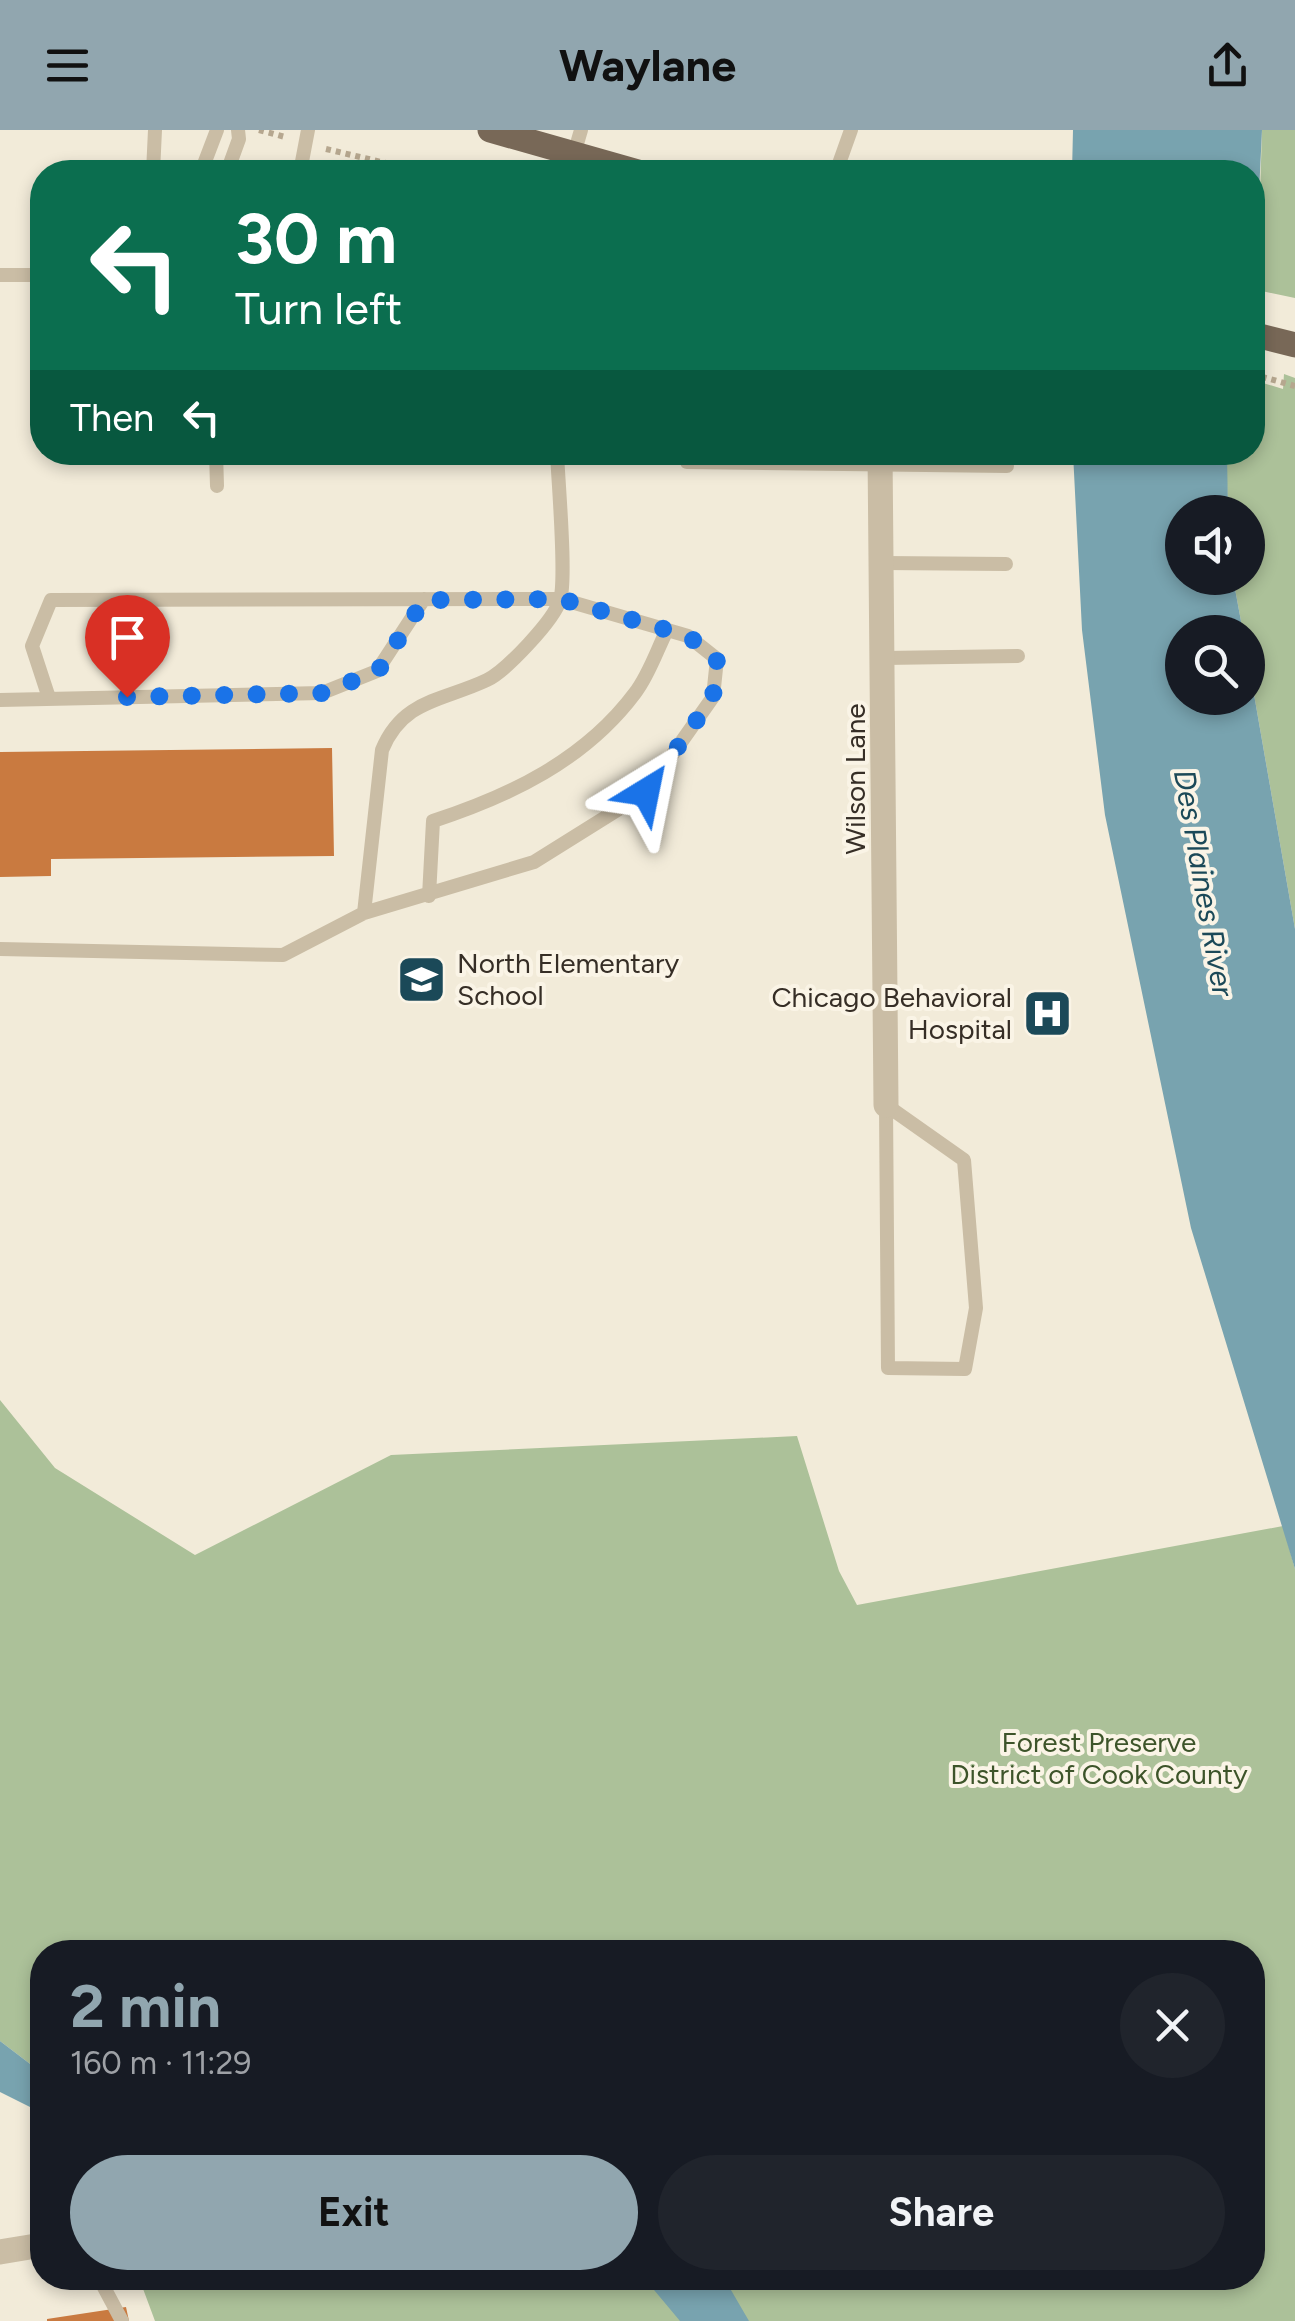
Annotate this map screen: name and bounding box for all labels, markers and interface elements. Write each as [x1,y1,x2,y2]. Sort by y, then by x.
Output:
icon: menu [40,38,95,93]
text: Waylane [559,38,736,92]
icon: share [1200,38,1255,93]
text: 30 m [235,196,397,281]
icon: left [70,200,200,330]
text: Turn left [235,281,402,335]
icon: left [174,390,229,445]
text: Then [70,395,154,441]
map controls [1165,495,1265,715]
button: sound [1165,495,1265,595]
pin [85,595,170,698]
icon: arrive [100,610,155,665]
button: search [1165,615,1265,715]
street label: Wilson Lane [838,703,872,855]
position arrow [594,740,698,844]
water label: Des Plaines River [1166,767,1242,1001]
place label: North Elementary School [457,946,680,1012]
school or university icon: North Elementary School [396,953,448,1005]
place label: Chicago Behavioral Hospital [771,980,1012,1046]
hospital icon: Chicago Behavioral Hospital [1021,987,1073,1039]
park label: Forest Preserve District of Cook County [950,1725,1248,1791]
text: 2 min [70,1970,221,2042]
button: close [1120,1973,1225,2078]
text: 160 m · 11:29 [70,2044,251,2082]
button: Exit [70,2155,638,2270]
button: Share [658,2155,1225,2270]

